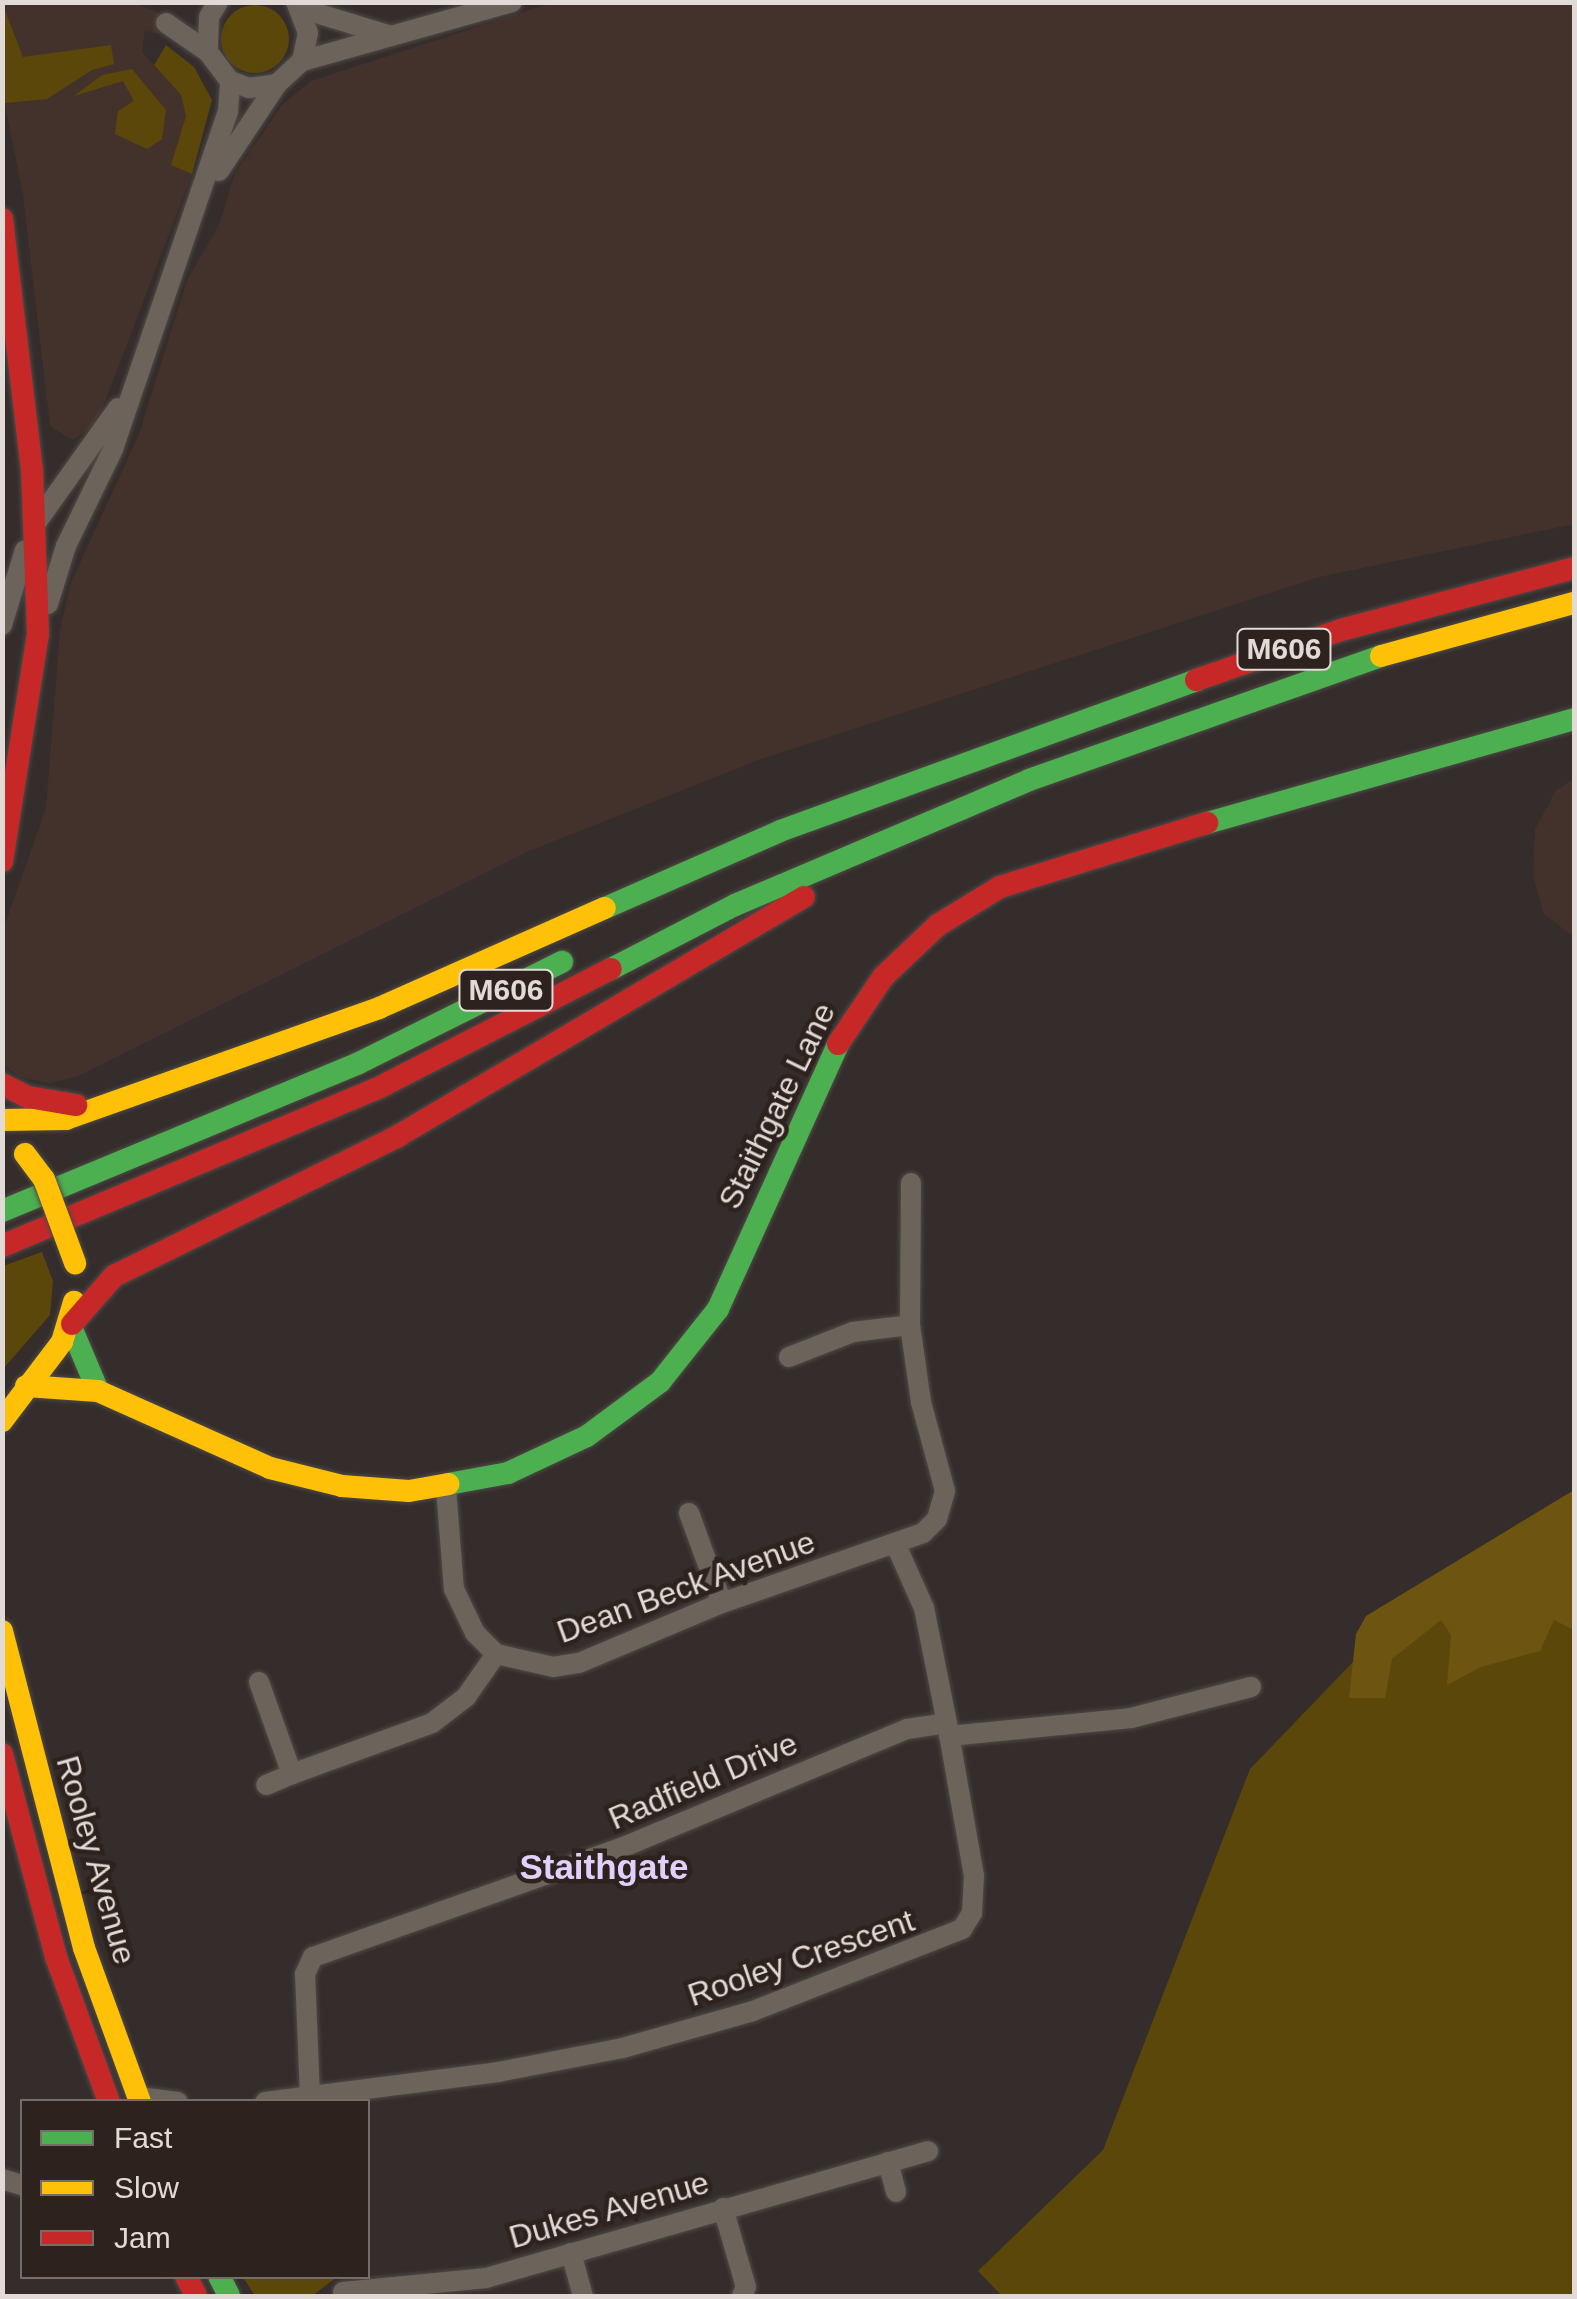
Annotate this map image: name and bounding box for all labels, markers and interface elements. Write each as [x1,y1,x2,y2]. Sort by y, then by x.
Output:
road number: M606 [1234,624,1334,674]
road number: M606 [456,965,556,1015]
street label: Staithgate Lane [711,997,843,1215]
street label: Dean Beck Avenue [551,1522,821,1652]
street label: Radfield Drive [603,1724,803,1838]
street label: Rooley Avenue [48,1751,144,1969]
district label: Staithgate [519,1846,689,1888]
street label: Rooley Crescent [683,1901,919,2015]
legend [20,2099,370,2279]
text: Fast [114,2121,172,2154]
street label: Dukes Avenue [504,2163,714,2257]
text: Slow [114,2171,179,2204]
text: Jam [114,2221,171,2254]

